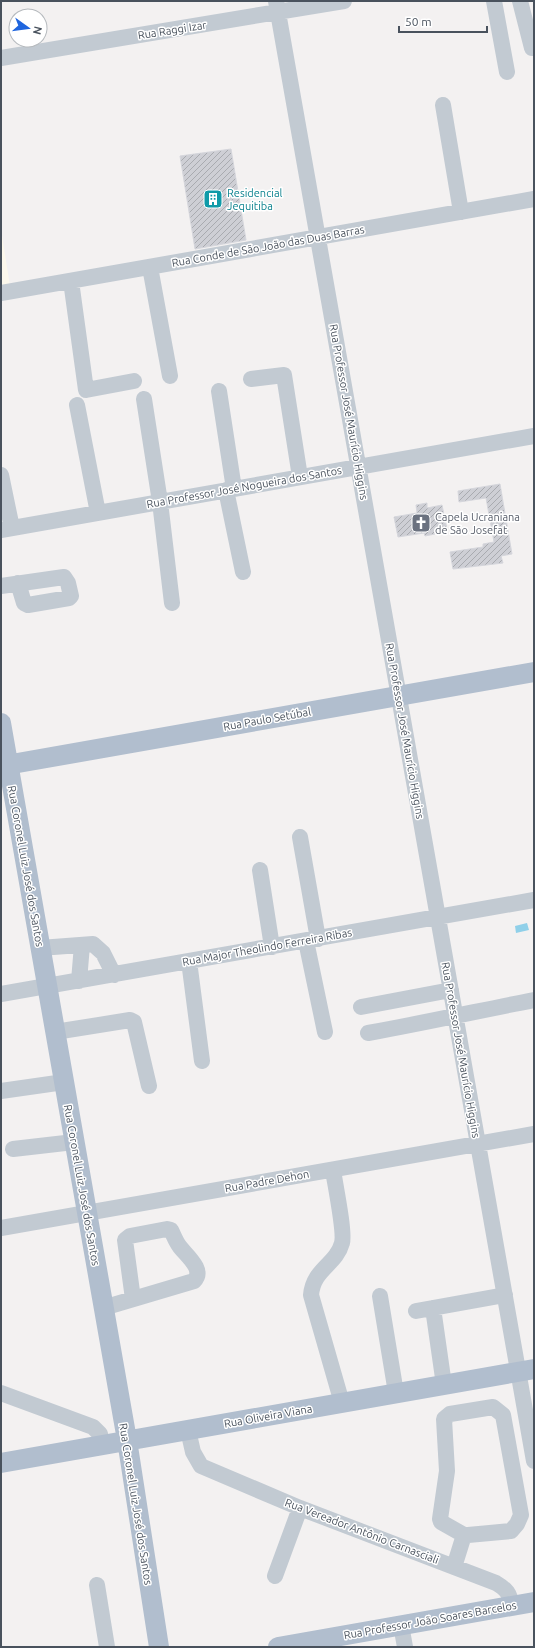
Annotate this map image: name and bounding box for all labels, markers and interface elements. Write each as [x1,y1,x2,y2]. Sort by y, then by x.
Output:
north arrow [8,8,48,48]
scale bar [399,8,487,34]
text: 50 m [405,15,432,28]
street label: Rua Raggi Izar [137,19,208,41]
text: N [31,25,45,36]
place label: Residencial Jequitiba [227,187,283,212]
building icon: Residencial Jequitiba [202,188,224,210]
street label: Rua Conde de São João das Duas Barras [171,223,365,269]
street label: Rua Professor José Maurício Higgins [328,323,370,501]
street label: Rua Professor José Nogueira dos Santos [145,464,343,510]
place label: Capela Ucraniana de São Josefat [435,511,520,536]
church icon: Capela Ucraniana de São Josefat [410,512,432,534]
street label: Rua Professor José Maurício Higgins [384,642,426,820]
street label: Rua Paulo Setúbal [222,705,312,733]
street label: Rua Coronel Luiz José dos Santos [6,784,46,948]
street label: Rua Major Theolindo Ferreira Ribas [181,926,353,968]
street label: Rua Professor José Maurício Higgins [440,961,482,1139]
street label: Rua Coronel Luiz José dos Santos [62,1103,102,1267]
street label: Rua Padre Dehon [224,1168,310,1194]
street label: Rua Oliveira Viana [223,1402,313,1430]
street label: Rua Coronel Luiz José dos Santos [117,1422,155,1586]
street label: Rua Vereador Antônio Carnasciali [283,1496,441,1566]
street label: Rua Professor João Soares Barcelos [343,1599,518,1641]

